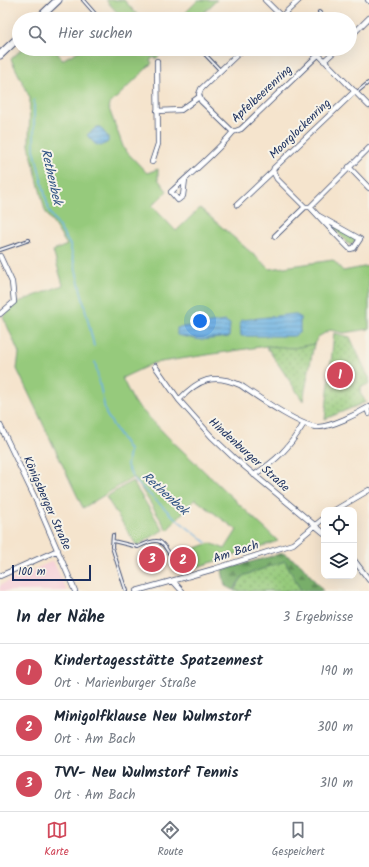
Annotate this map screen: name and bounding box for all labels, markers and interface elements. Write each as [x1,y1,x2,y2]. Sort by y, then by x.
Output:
search box [12,12,357,56]
text: Hier suchen [58,22,132,46]
icon: search [26,23,48,45]
street label: Apfelbeerenring [227,60,297,127]
street label: Moorglockenring [265,94,336,164]
water label: Rethenbek [34,147,68,209]
your location [190,311,210,331]
pin: 1 [327,360,353,390]
street label: Hindenburger Straße [204,413,294,497]
street label: Königsberger Straße [18,453,76,554]
water label: Rethenbek [137,467,195,522]
map controls [321,507,357,579]
button: locate [321,507,357,543]
street label: Am Bach [211,536,261,568]
button: layers [321,543,357,579]
pin: 3 [139,544,165,574]
pin: 2 [170,545,196,575]
scale bar [12,563,91,582]
text: 100 m [18,563,46,581]
text: In der Nähe [16,604,105,631]
text: 3 Ergebnisse [283,607,353,628]
text: Kindertagesstätte Spatzennest [54,649,263,673]
text: 1 [27,661,31,682]
text: 190 m [321,661,353,682]
text: Ort · Marienburger Straße [54,673,196,694]
text: Minigolfklause Neu Wulmstorf [54,705,250,729]
text: 2 [25,717,33,738]
text: 300 m [317,717,353,738]
text: Ort · Am Bach [54,729,135,750]
text: TVV- Neu Wulmstorf Tennis [54,761,238,785]
text: 3 [25,773,33,794]
text: 310 m [319,773,353,794]
text: Ort · Am Bach [54,785,135,806]
tab: Karte [44,819,69,861]
tab: Route [157,819,183,861]
tab: Gespeichert [272,819,325,861]

